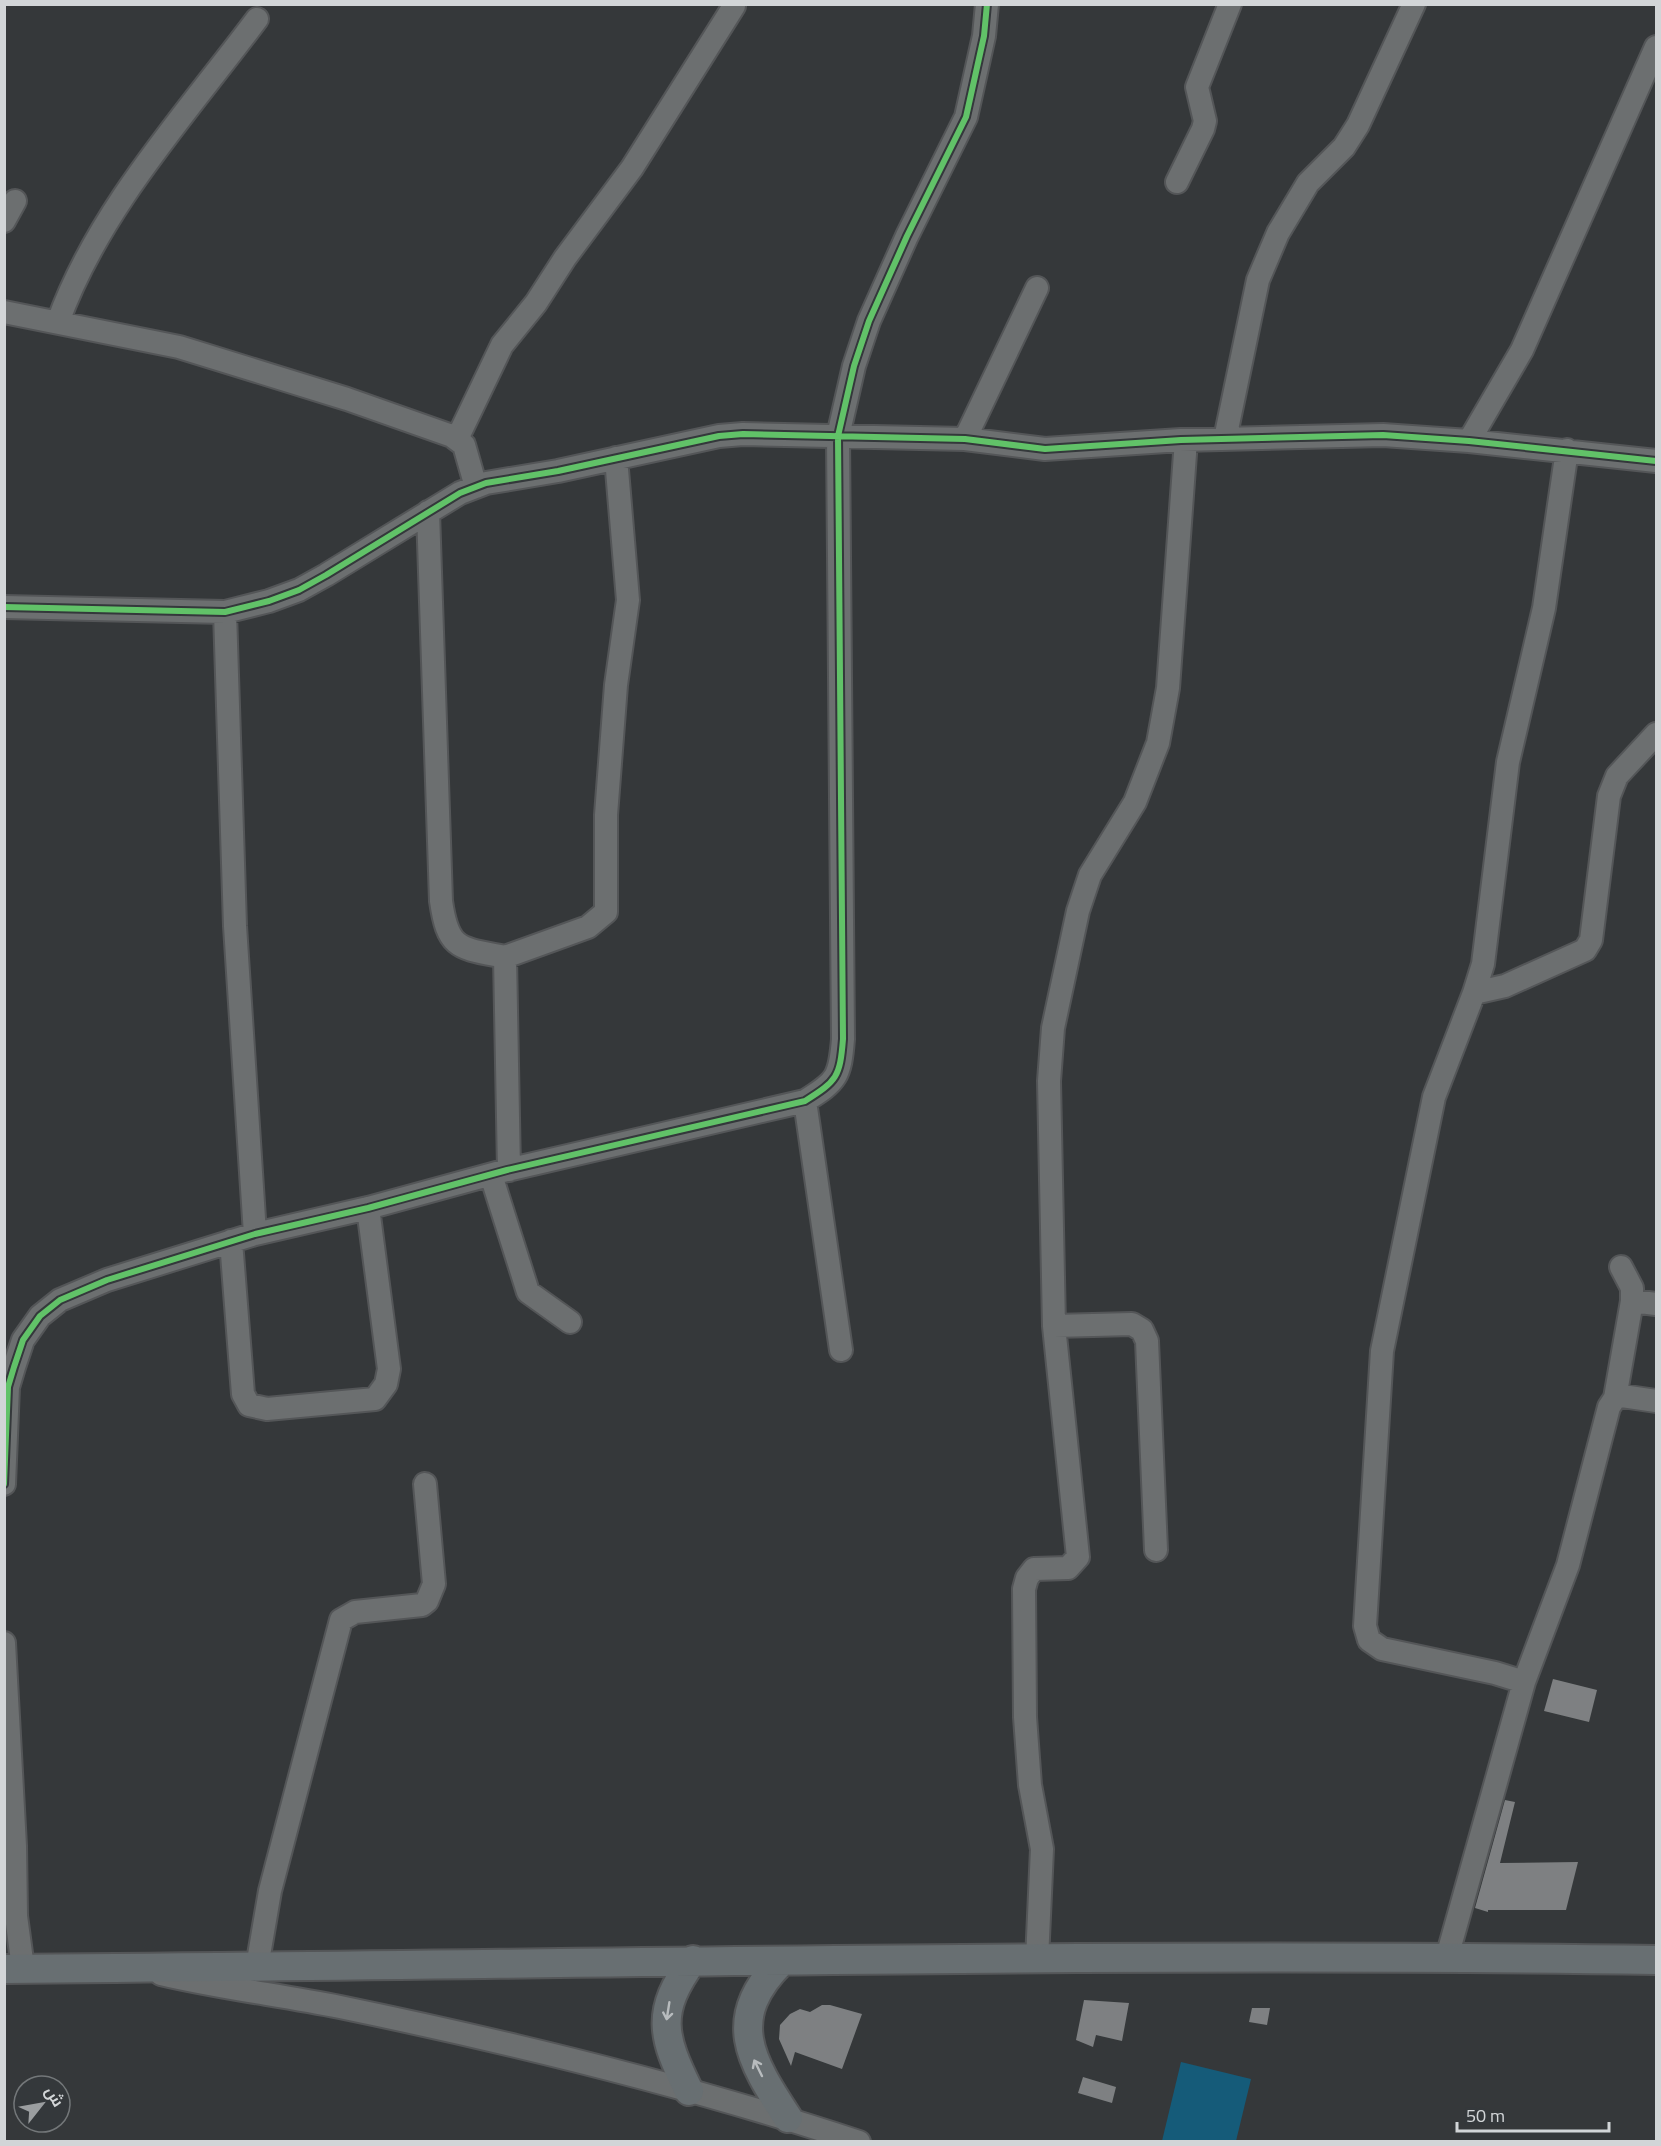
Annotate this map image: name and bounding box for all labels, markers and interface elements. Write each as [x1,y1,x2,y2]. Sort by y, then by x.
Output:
one-way arrow [663,2001,674,2021]
one-way arrow [751,2060,763,2078]
north arrow [12,2074,72,2134]
text: ش [37,2080,73,2113]
scale bar [1457,2095,1608,2133]
text: 50 m [1466,2099,1505,2132]

